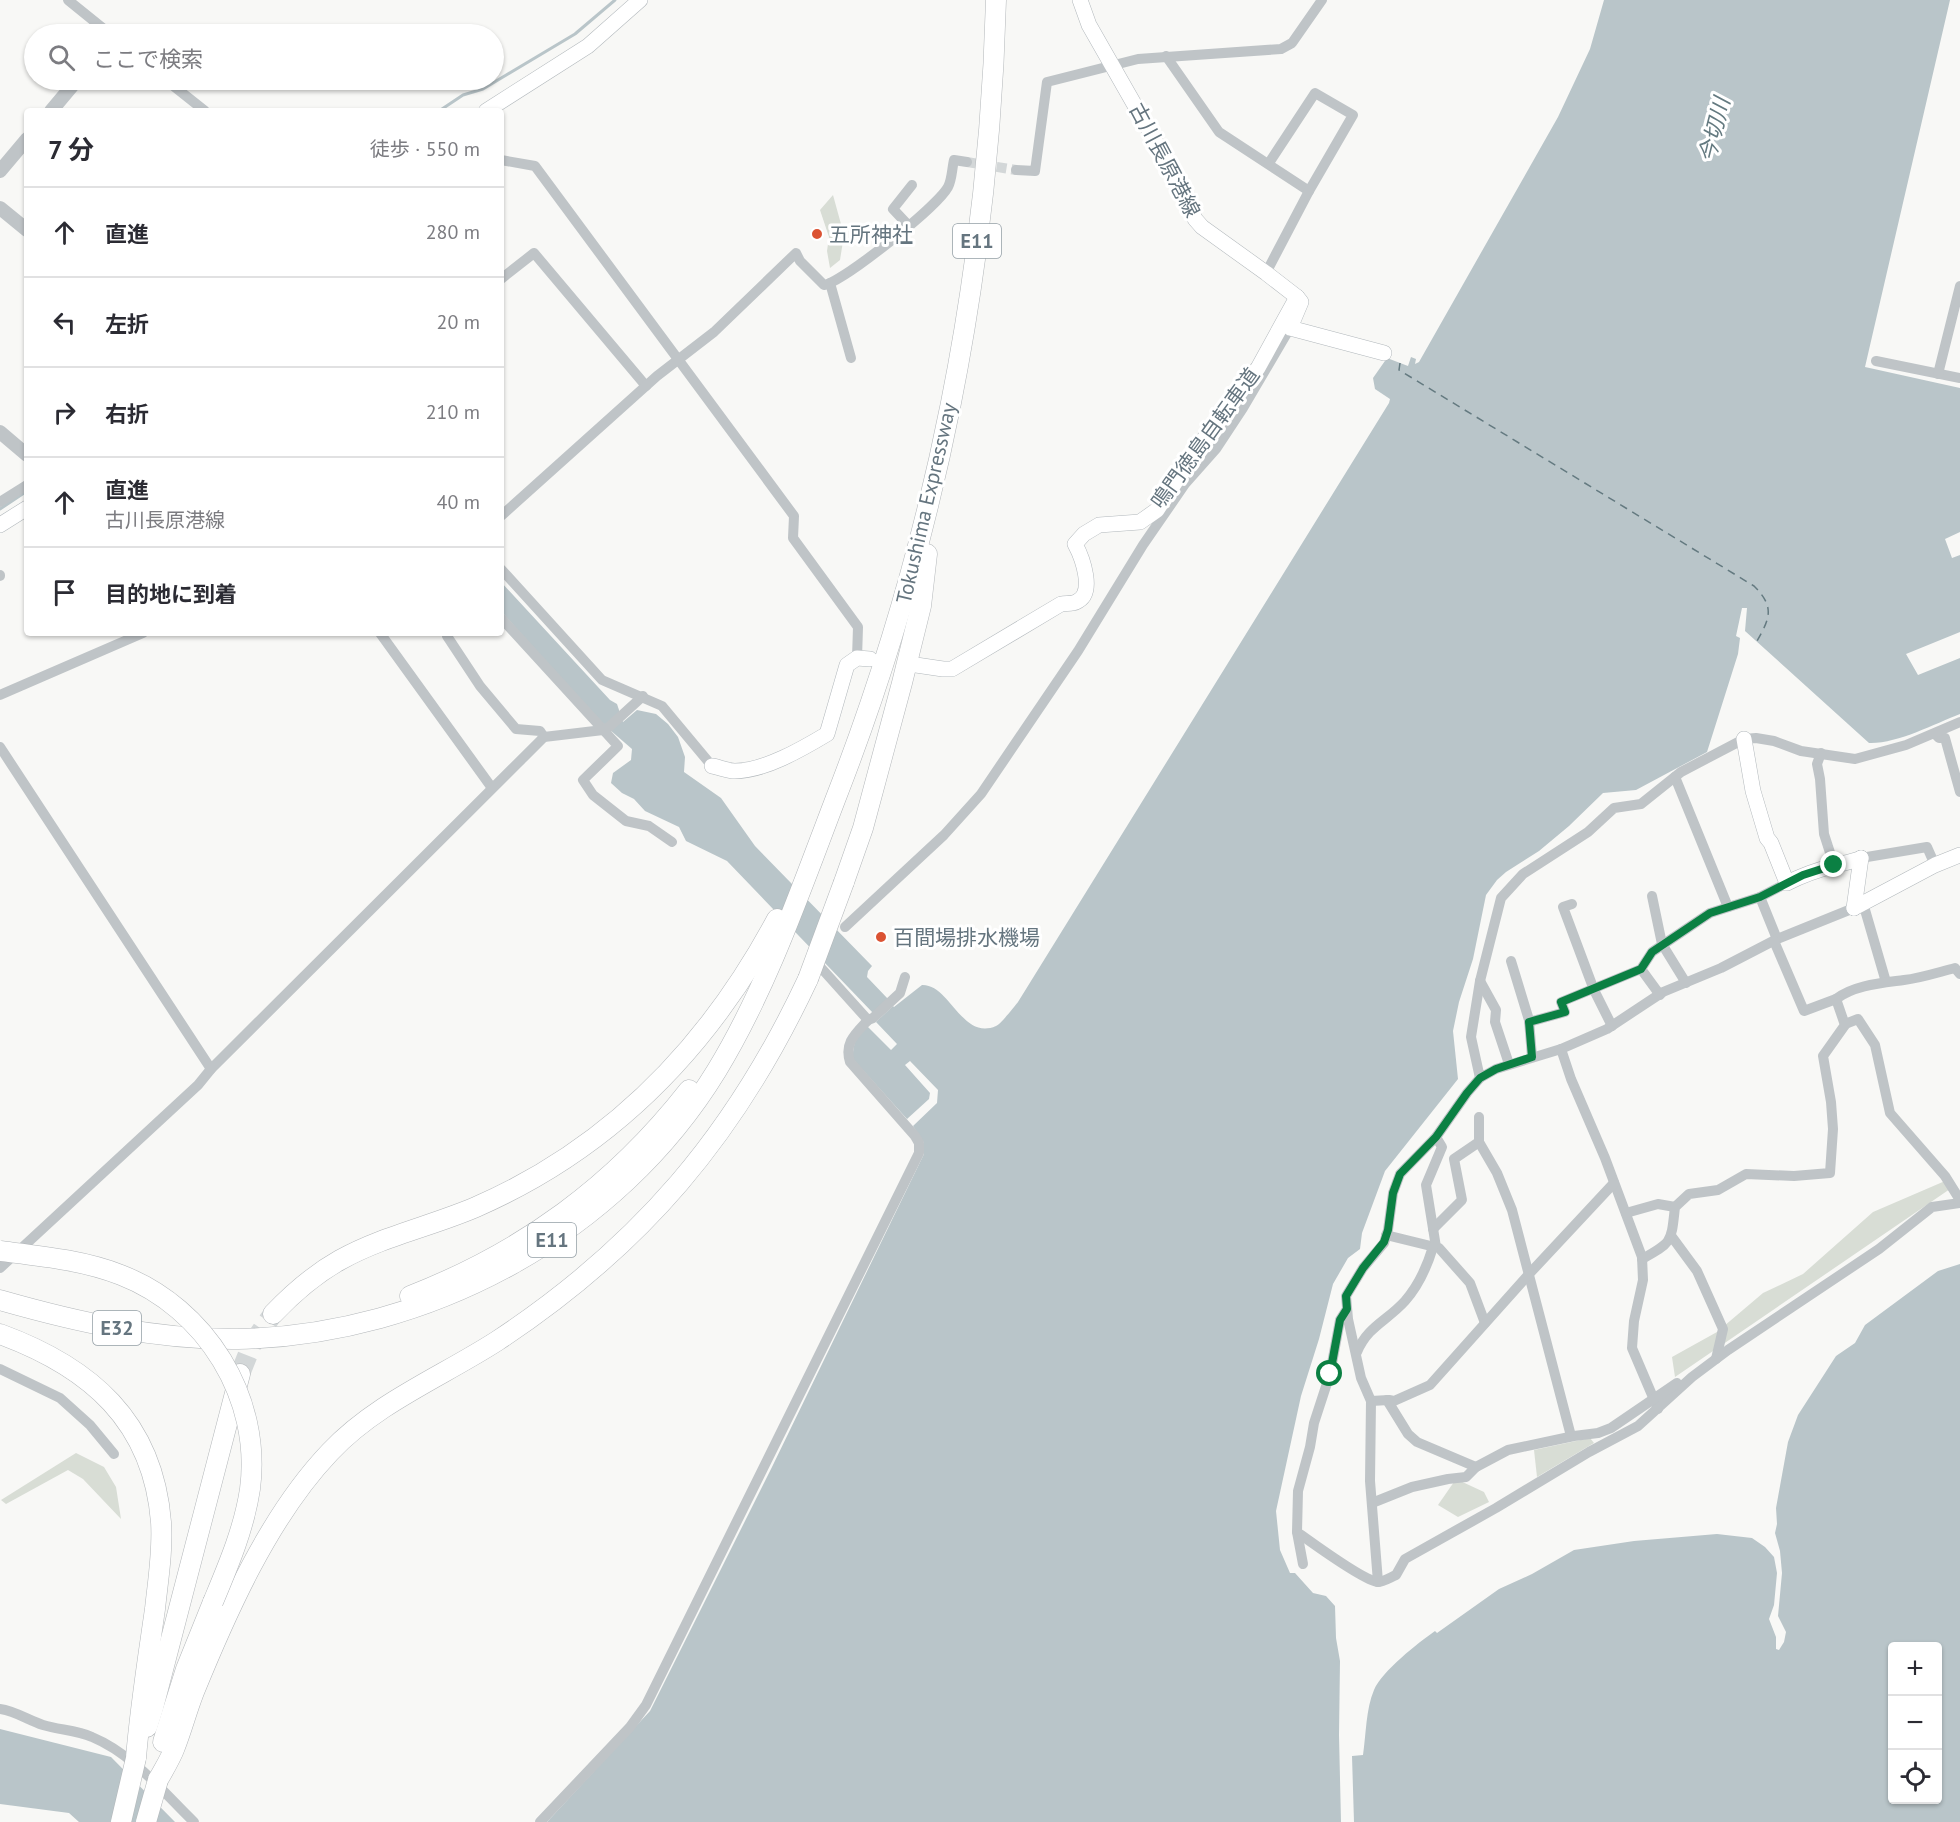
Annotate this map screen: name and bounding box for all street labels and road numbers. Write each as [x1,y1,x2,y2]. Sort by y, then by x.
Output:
street label: 古川長原港線 [1124,98,1206,222]
road number: E11 [953,224,1001,258]
street label: 鳴門徳島自転車道 [1145,362,1265,514]
street label: Tokushima Expressway [890,400,962,606]
road number: E11 [528,1223,576,1257]
road number: E32 [93,1311,141,1345]

